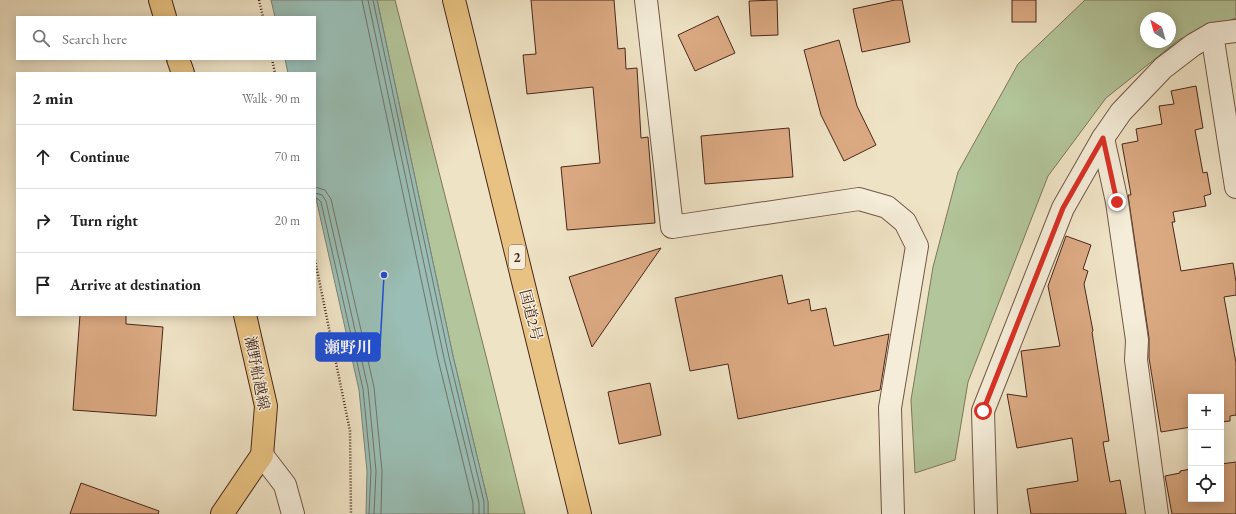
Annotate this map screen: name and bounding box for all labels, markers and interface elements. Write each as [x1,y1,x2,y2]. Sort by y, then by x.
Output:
north arrow [1140,12,1176,48]
search box [16,16,316,60]
icon: search [30,27,52,49]
text: Search here [62,29,127,48]
text: 2 min [32,87,73,109]
text: Walk · 90 m [242,90,300,107]
icon: ahead [32,146,54,168]
text: Continue [70,147,130,166]
text: 70 m [275,148,300,165]
route end [1108,193,1126,211]
icon: right [32,210,54,232]
text: Turn right [70,211,138,230]
text: 20 m [275,212,300,229]
road number: 2 [509,245,525,269]
icon: arrive [32,274,54,296]
text: Arrive at destination [70,275,201,294]
street label: 国道2号 [516,287,547,343]
callout: 瀬野川 [316,333,380,361]
street label: 瀬野船越線 [241,334,274,412]
text: 瀬野川 [324,337,372,358]
map controls [1188,394,1224,502]
button: + [1188,394,1224,430]
route start [974,402,992,420]
button: − [1188,430,1224,466]
button: locate [1188,466,1224,502]

